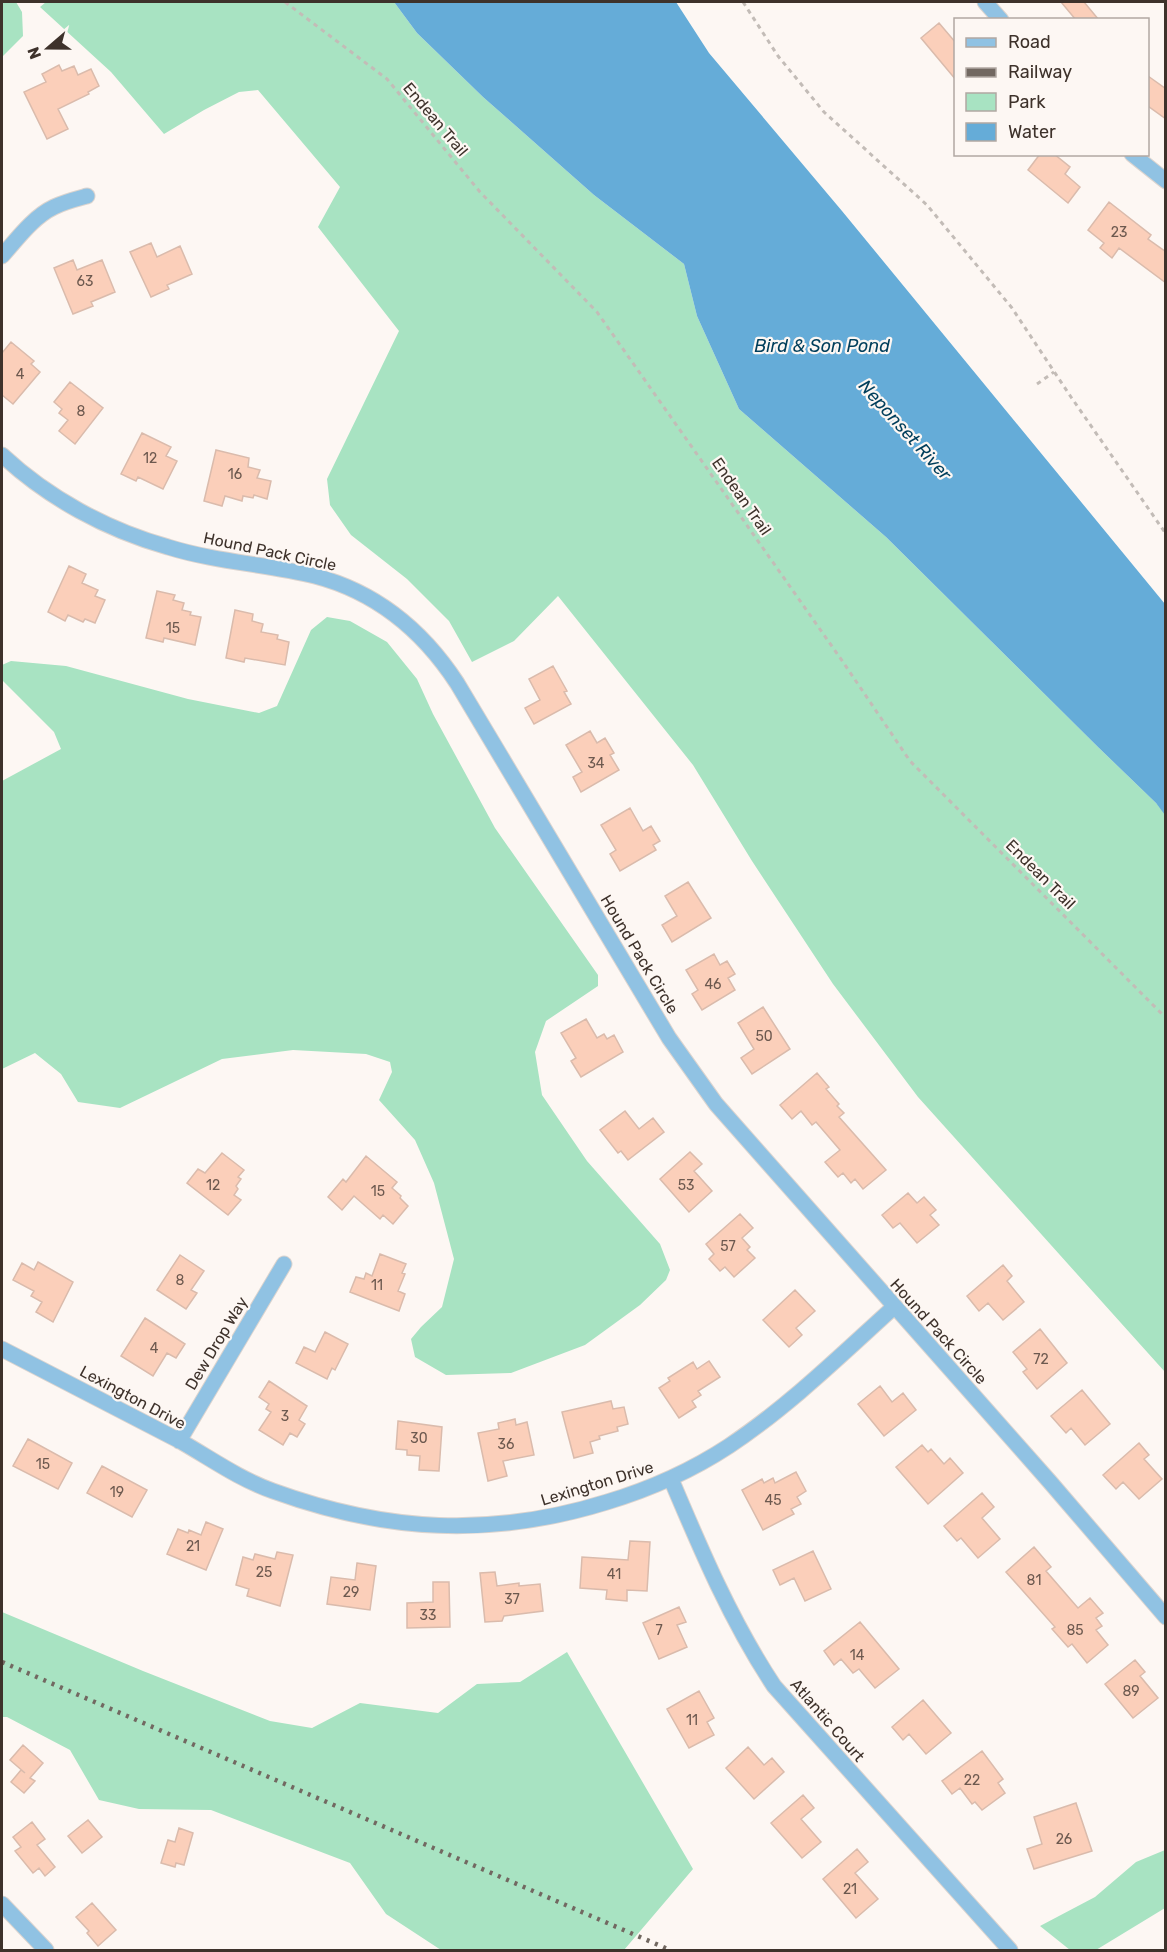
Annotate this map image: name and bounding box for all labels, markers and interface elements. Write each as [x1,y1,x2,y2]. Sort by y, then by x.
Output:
north arrow [18,18,78,78]
legend [954,18,1149,156]
text: Road [1008,31,1051,53]
text: N [23,44,45,62]
text: Railway [1008,61,1072,83]
street label: Endean Trail [399,79,472,160]
text: Park [1008,91,1046,113]
text: Water [1008,121,1056,143]
house number: 23 [1111,224,1127,241]
house number: 63 [77,273,93,290]
water label: Bird & Son Pond [754,335,890,357]
house number: 4 [16,366,25,383]
water label: Neponset River [854,375,957,486]
house number: 8 [77,403,86,420]
house number: 12 [143,450,157,467]
street label: Endean Trail [708,454,775,539]
house number: 16 [228,466,242,483]
street label: Hound Pack Circle [202,528,338,575]
house number: 15 [166,620,180,637]
house number: 34 [587,755,605,772]
street label: Endean Trail [1002,836,1079,913]
street label: Hound Pack Circle [597,891,683,1017]
house number: 46 [704,976,722,993]
house number: 50 [755,1028,773,1045]
house number: 12 [206,1177,220,1194]
house number: 53 [678,1177,694,1194]
house number: 15 [371,1183,385,1200]
house number: 57 [720,1238,736,1255]
house number: 8 [176,1272,185,1289]
street label: Hound Pack Circle [886,1275,991,1388]
house number: 11 [371,1277,383,1294]
street label: Dew Drop Way [181,1293,252,1393]
house number: 4 [150,1340,159,1357]
house number: 72 [1033,1351,1049,1368]
street label: Lexington Drive [77,1362,189,1433]
house number: 3 [281,1408,289,1425]
house number: 30 [410,1430,428,1447]
house number: 36 [498,1436,514,1453]
house number: 15 [36,1456,50,1473]
street label: Lexington Drive [538,1457,656,1510]
house number: 19 [110,1484,124,1501]
house number: 45 [764,1492,782,1509]
house number: 21 [186,1538,200,1555]
house number: 25 [256,1564,272,1581]
house number: 41 [607,1566,621,1583]
house number: 81 [1027,1572,1041,1589]
house number: 29 [343,1584,359,1601]
house number: 37 [504,1591,520,1608]
house number: 33 [420,1607,436,1624]
house number: 7 [655,1622,663,1639]
house number: 85 [1066,1622,1084,1639]
house number: 14 [850,1647,865,1664]
street label: Atlantic Court [786,1675,869,1766]
house number: 89 [1122,1683,1140,1700]
house number: 11 [686,1712,698,1729]
house number: 22 [964,1772,980,1789]
house number: 26 [1056,1831,1072,1848]
house number: 21 [843,1881,857,1898]

